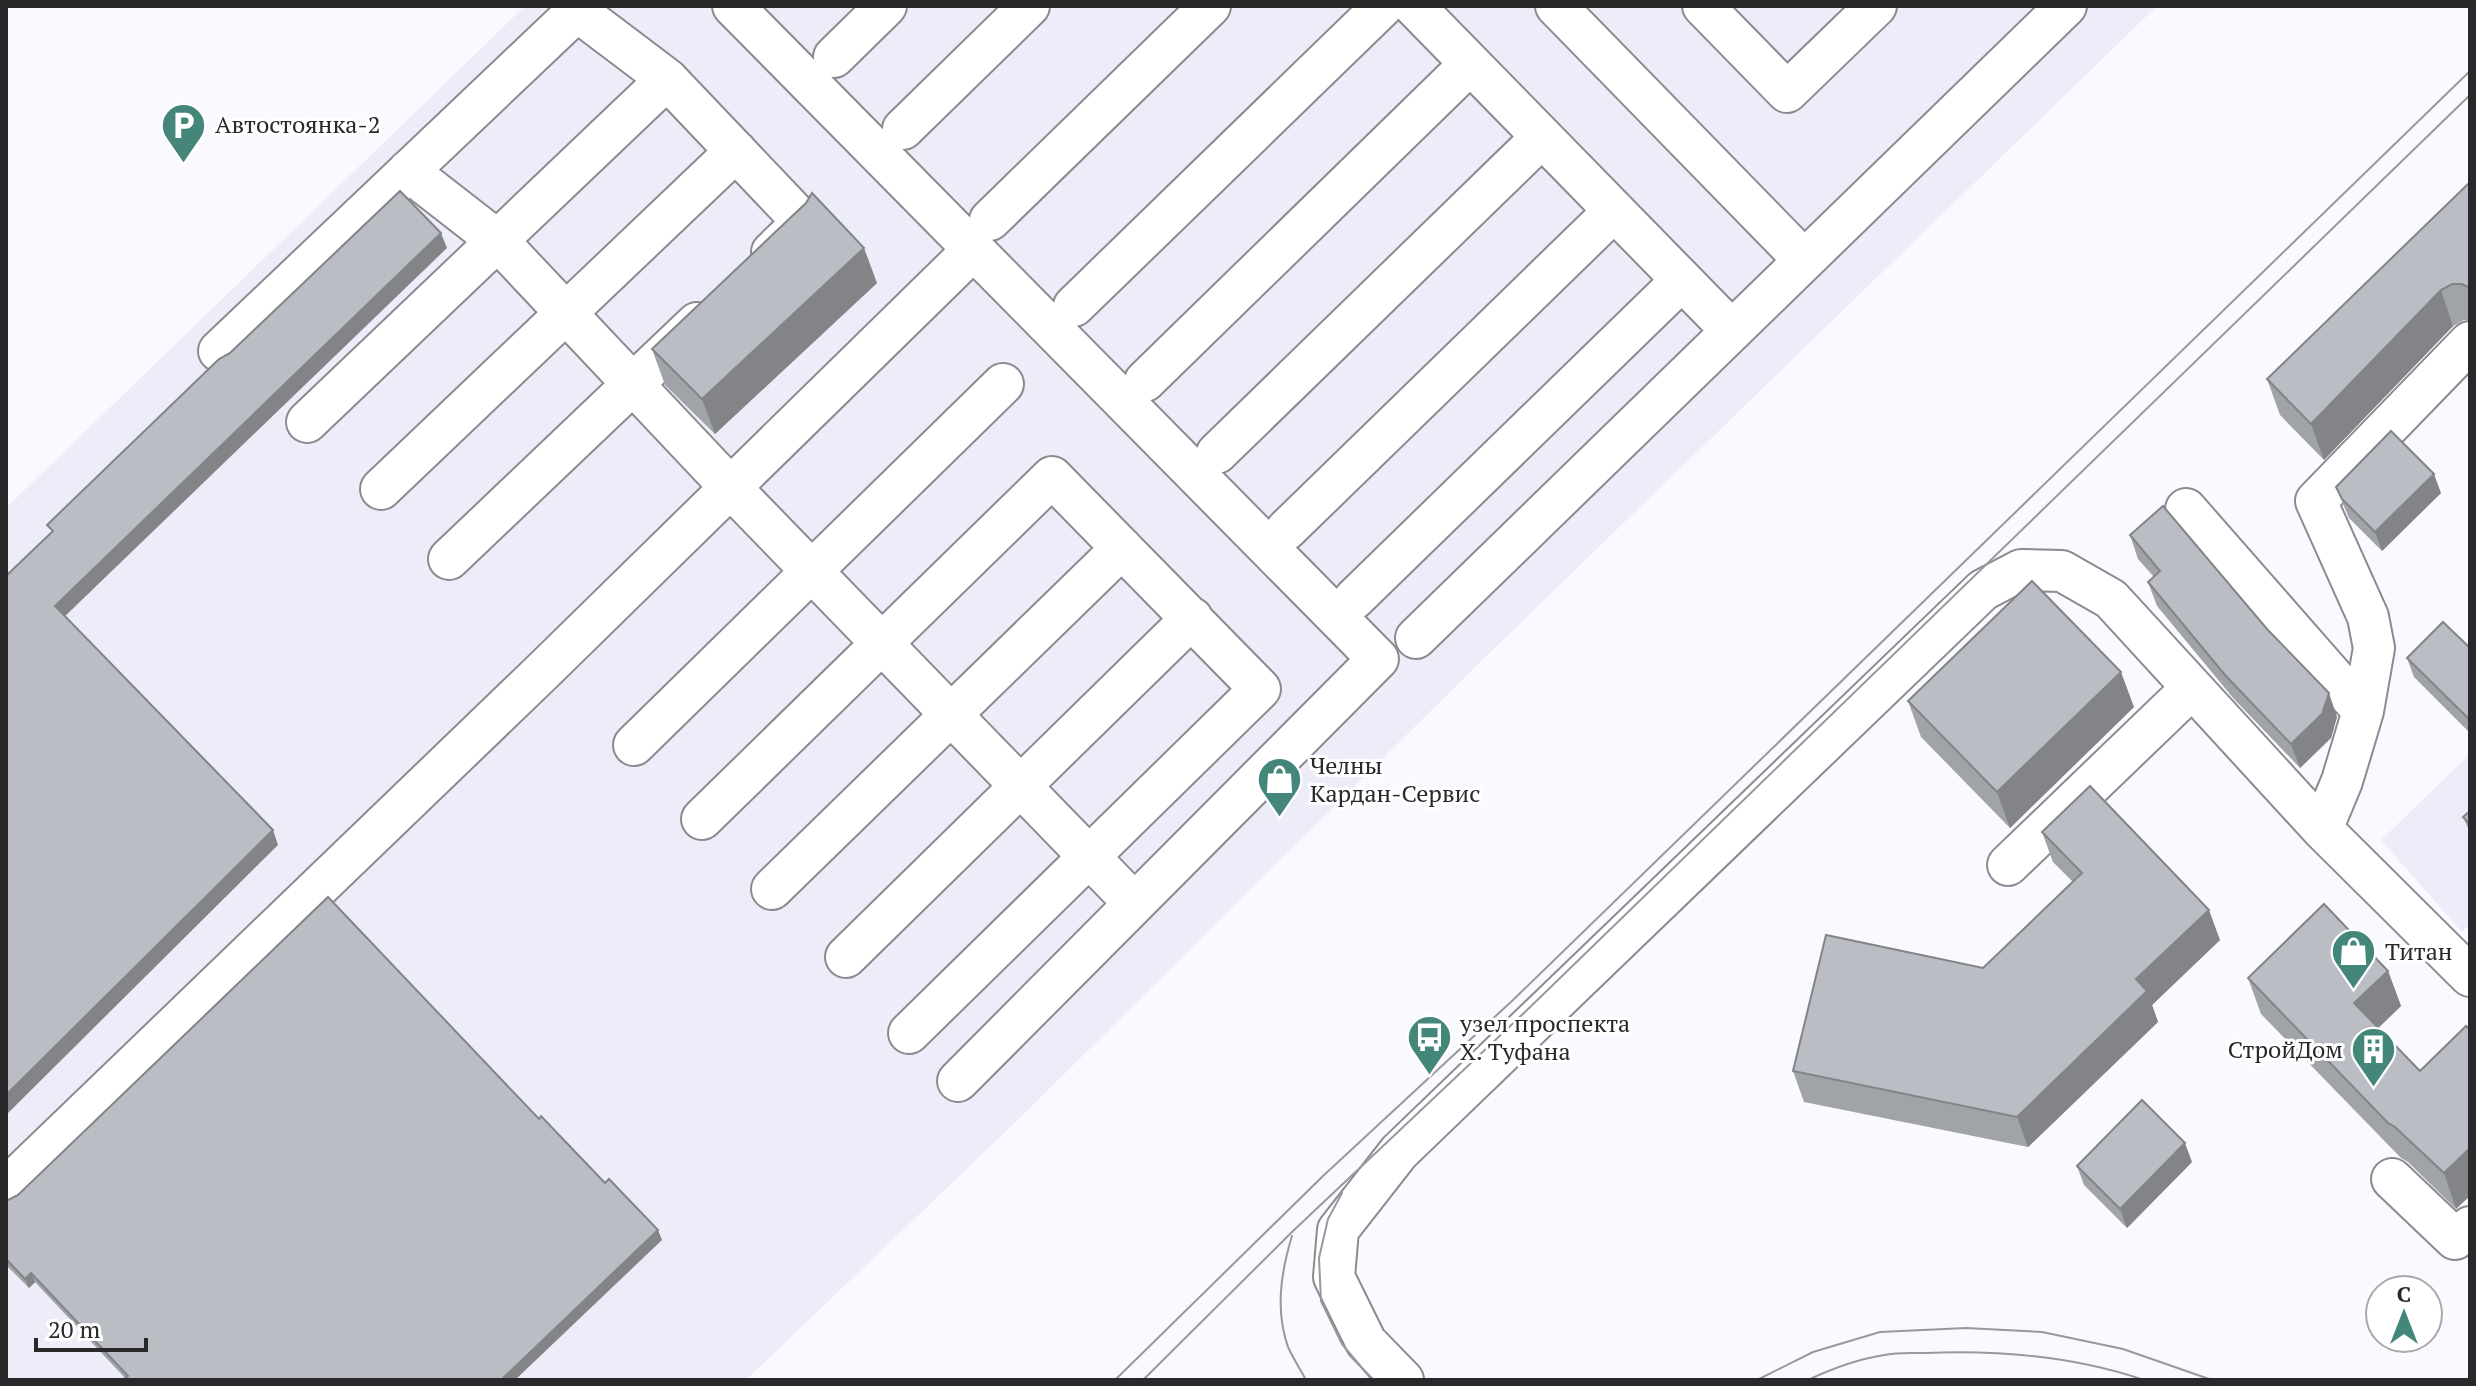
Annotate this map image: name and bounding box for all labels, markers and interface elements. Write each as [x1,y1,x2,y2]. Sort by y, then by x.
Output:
parking icon: Автостоянка-2 [160,101,208,164]
place label: Автостоянка-2 [215,108,380,140]
place label: Челны Кардан-Сервис [1310,749,1480,809]
shop icon: Челны Кардан-Сервис [1255,756,1303,819]
shop icon: Титан [2330,928,2378,991]
place label: Титан [2385,935,2453,967]
place label: узел проспекта Х. Туфана [1459,1007,1630,1067]
bus stop icon: узел проспекта Х. Туфана [1405,1014,1453,1077]
building icon: СтройДом [2350,1026,2398,1089]
place label: СтройДом [2228,1033,2343,1065]
north arrow [2364,1274,2444,1354]
text: С [2397,1279,2411,1308]
scale bar [36,1302,146,1352]
text: 20 m [48,1313,100,1345]

